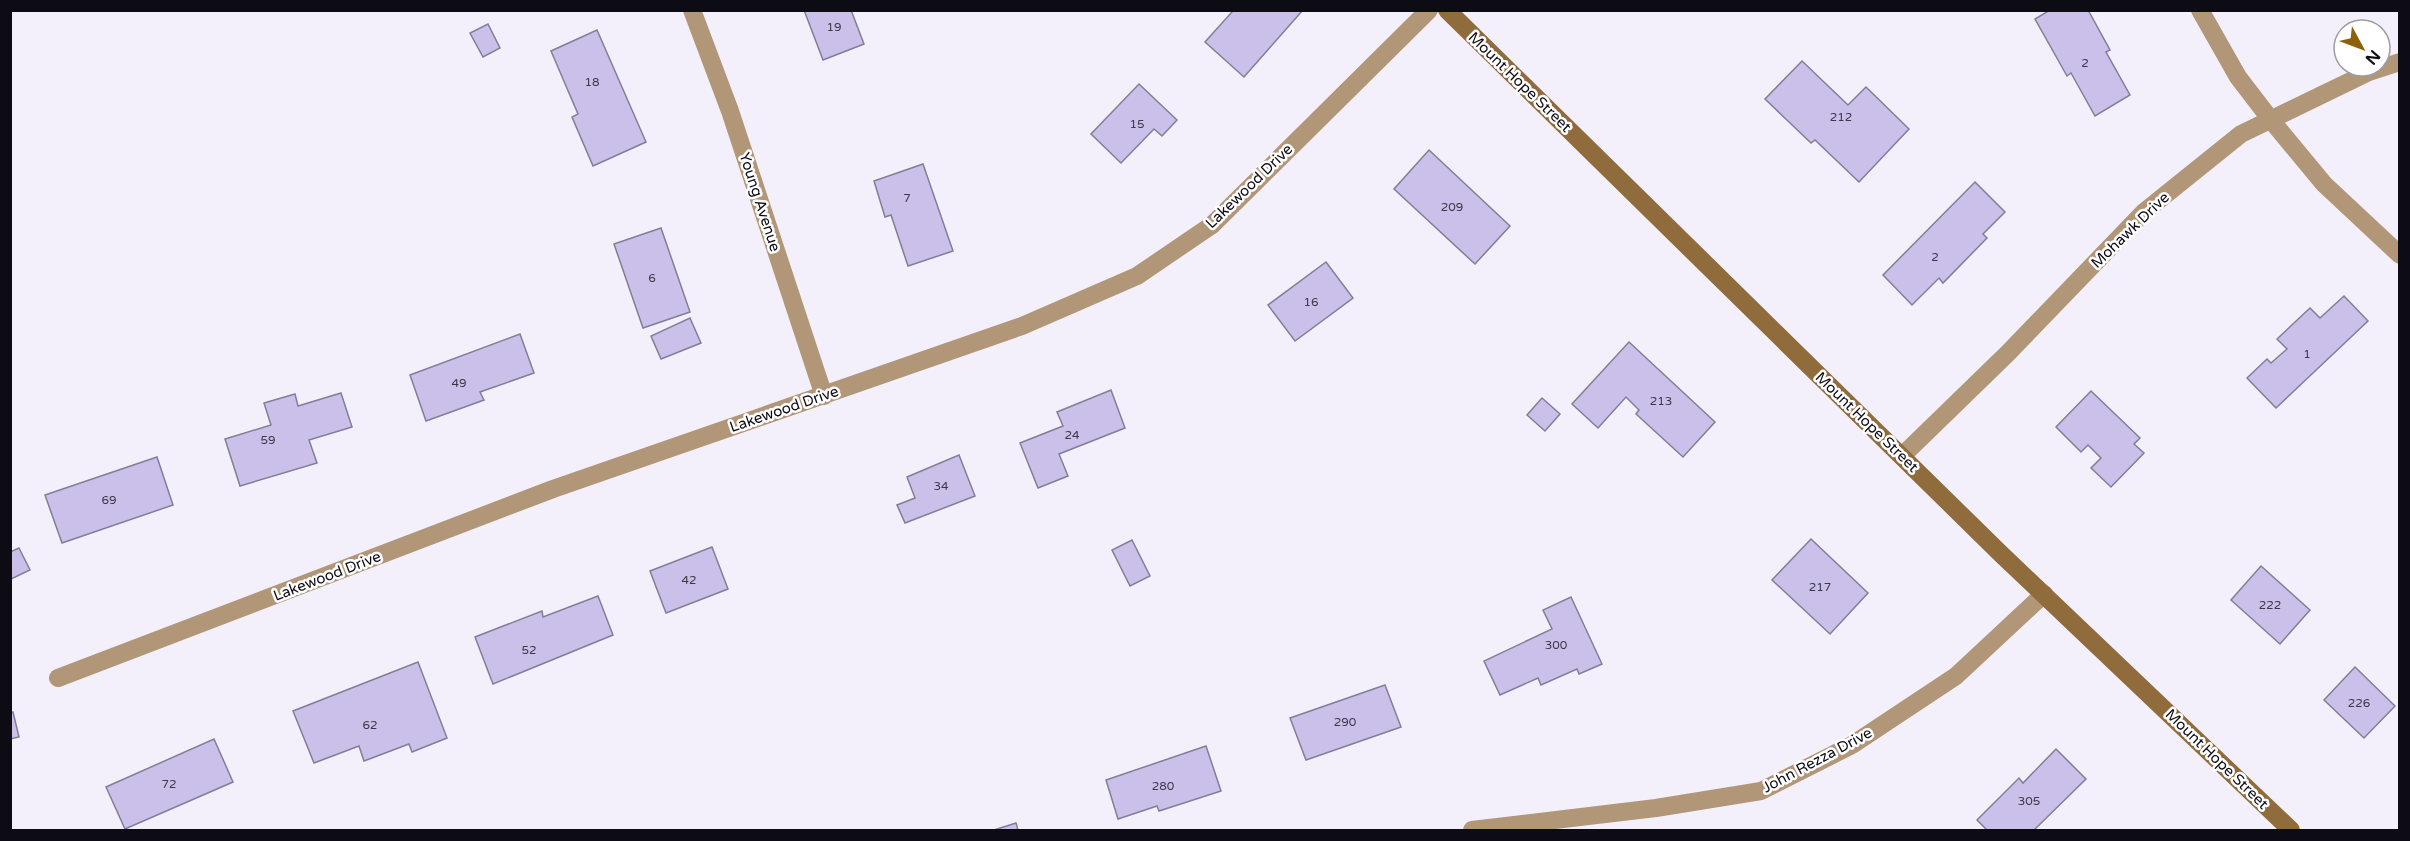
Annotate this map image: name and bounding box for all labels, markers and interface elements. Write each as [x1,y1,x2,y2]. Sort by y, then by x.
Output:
north arrow [2332,18,2392,78]
house number: 19 [826,20,842,34]
street label: Mount Hope Street [1465,28,1575,136]
text: N [2361,46,2384,69]
house number: 2 [2081,56,2089,70]
house number: 18 [584,75,600,89]
house number: 212 [1830,110,1852,124]
house number: 15 [1129,117,1145,131]
street label: Lakewood Drive [1202,140,1296,232]
street label: Young Avenue [736,150,784,254]
street label: Mohawk Drive [2087,188,2173,272]
house number: 7 [903,191,911,205]
house number: 209 [1441,200,1463,214]
house number: 2 [1931,250,1939,264]
house number: 6 [648,271,656,285]
house number: 16 [1303,295,1319,309]
house number: 1 [2303,347,2311,361]
street label: Mount Hope Street [1812,368,1922,476]
house number: 49 [451,376,467,390]
street label: Lakewood Drive [727,382,841,436]
house number: 213 [1650,394,1672,408]
house number: 24 [1064,428,1080,442]
house number: 59 [260,433,276,447]
house number: 34 [933,479,949,493]
house number: 69 [101,493,117,507]
street label: Lakewood Drive [271,547,383,605]
house number: 42 [681,573,697,587]
house number: 217 [1809,580,1831,594]
house number: 222 [2259,598,2281,612]
house number: 300 [1545,638,1568,652]
house number: 52 [521,643,537,657]
house number: 226 [2348,696,2370,710]
street label: Mount Hope Street [2162,705,2272,813]
house number: 290 [1334,715,1357,729]
house number: 62 [362,718,378,732]
street label: John Rezza Drive [1759,723,1875,797]
house number: 72 [161,777,177,791]
house number: 280 [1152,779,1175,793]
house number: 305 [2018,794,2040,808]

